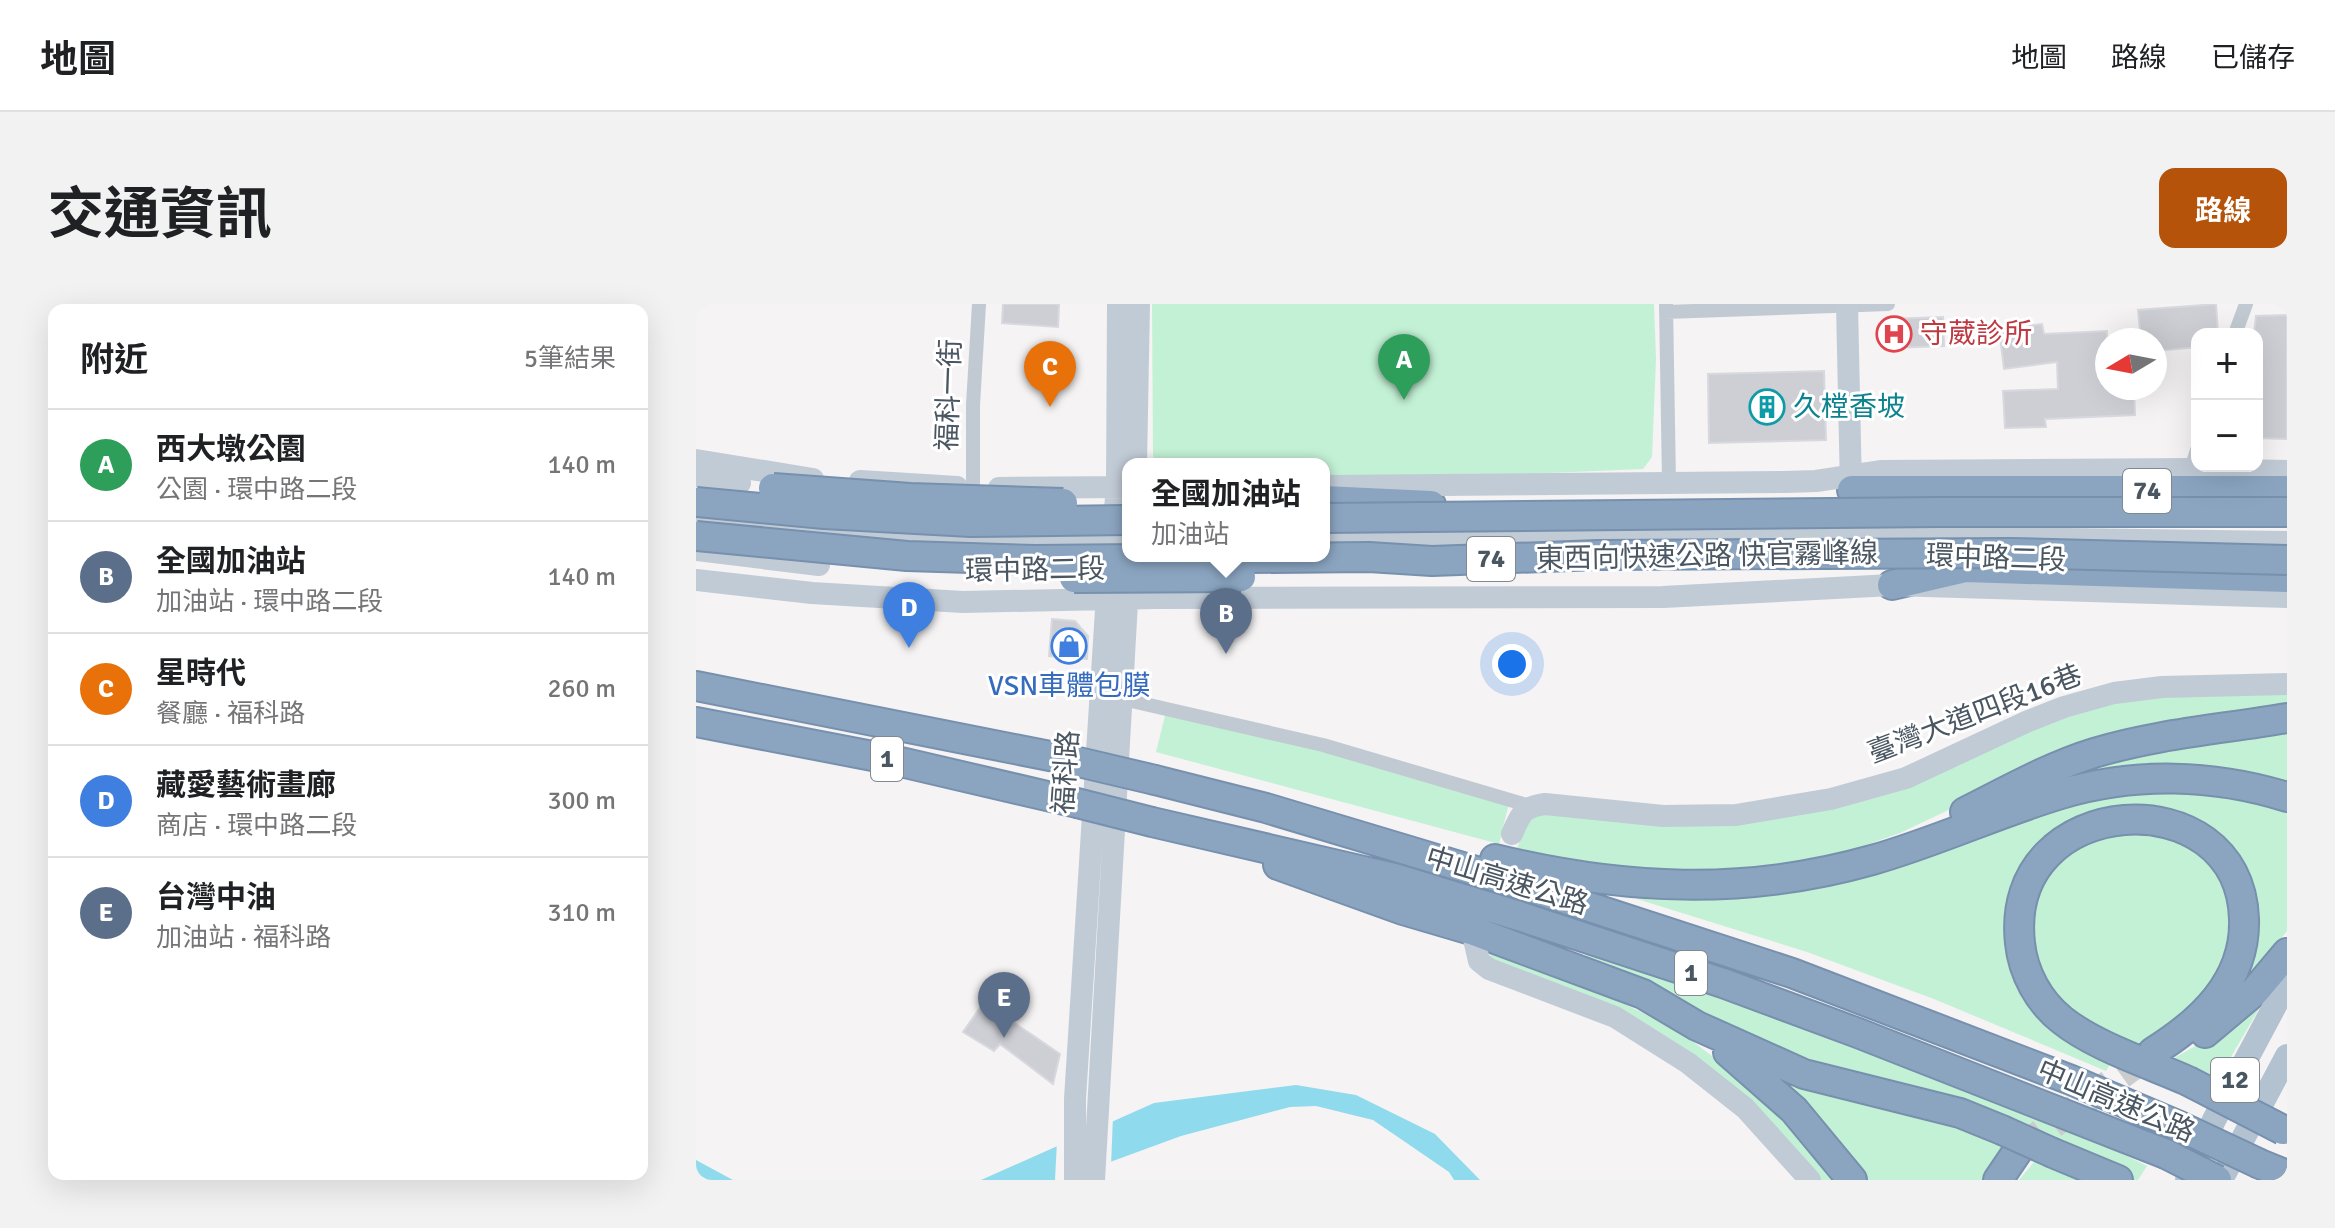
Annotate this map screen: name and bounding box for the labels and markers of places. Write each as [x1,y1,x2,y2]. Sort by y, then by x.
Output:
hospital icon: 守葳診所 [1875,315,1913,353]
place label: 守葳診所 [1920,317,2032,351]
pin: A [1378,334,1430,400]
pin: C [1024,341,1076,407]
building icon: 久樘香坡 [1748,388,1786,426]
place label: 久樘香坡 [1793,390,1905,424]
pin: D [883,582,935,648]
pin: B [1200,588,1252,654]
shop icon: VSN車體包膜 [1050,627,1088,665]
place label: VSN車體包膜 [988,669,1150,703]
pin: E [978,972,1030,1038]

